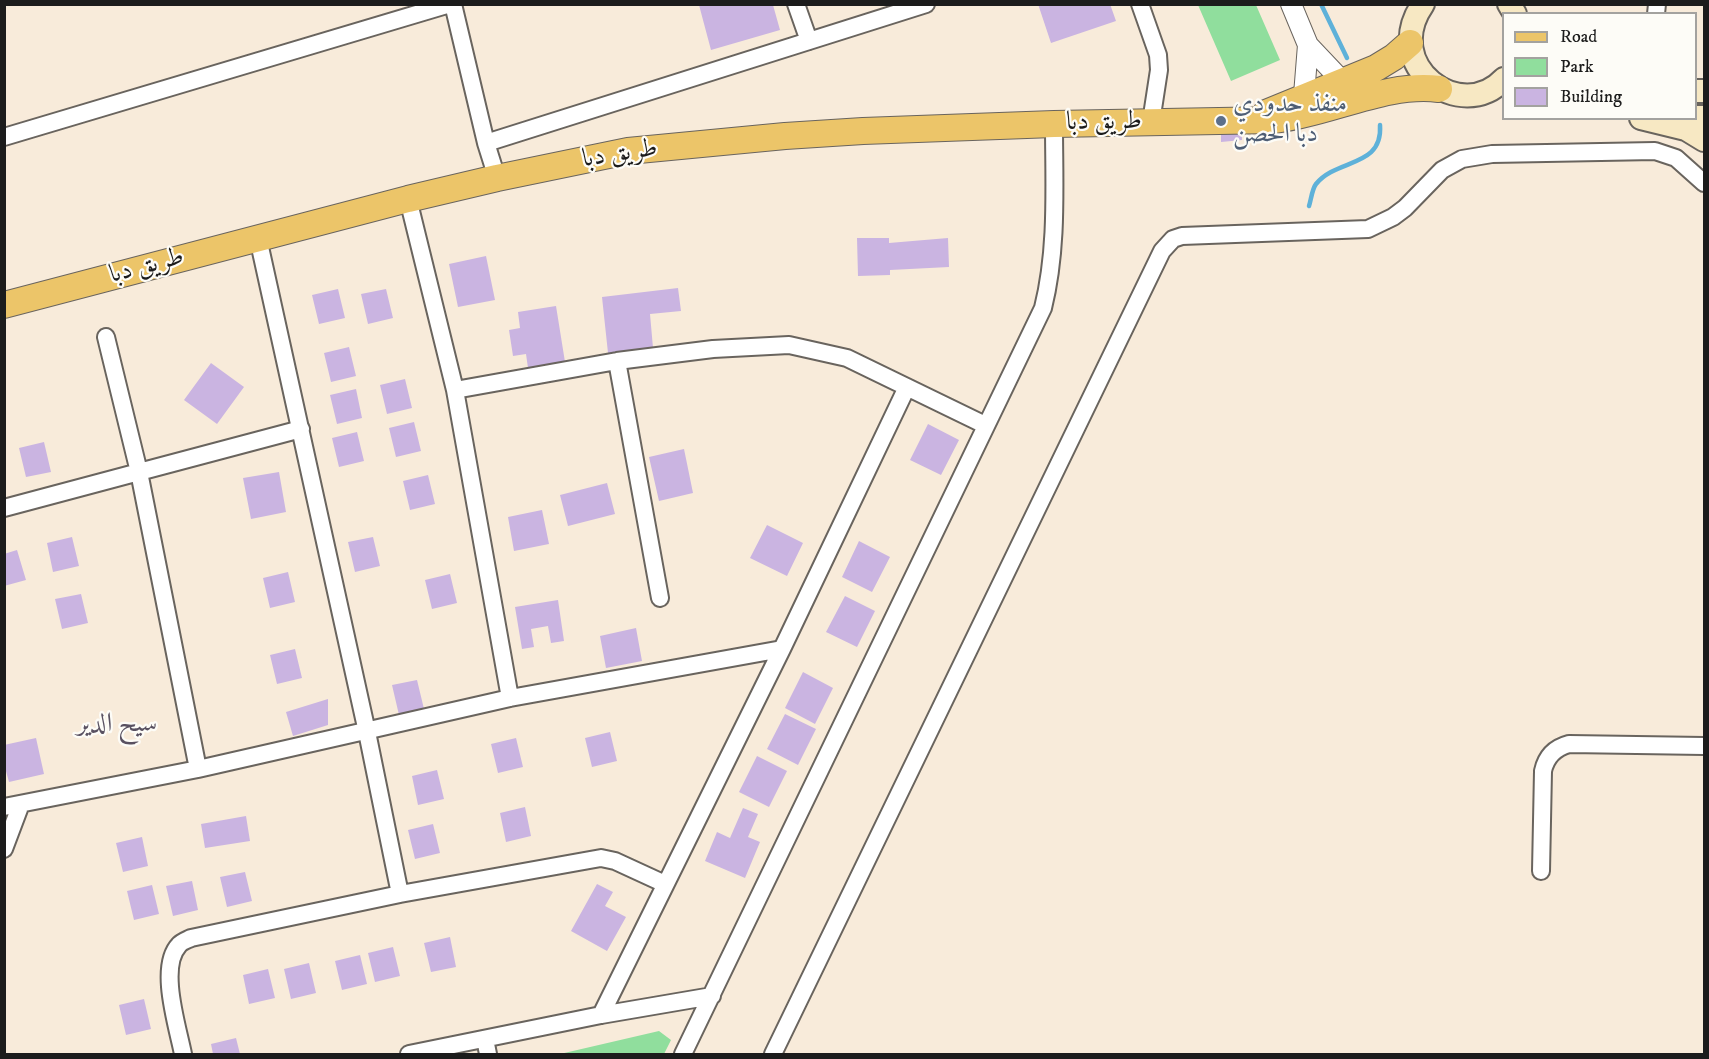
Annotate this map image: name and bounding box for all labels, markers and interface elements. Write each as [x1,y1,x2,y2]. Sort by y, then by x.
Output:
legend [1502,12,1697,120]
text: Road [1560,26,1597,48]
text: Park [1560,56,1594,78]
text: Building [1560,86,1622,108]
place label: منفذ حدودي دبا الحصن [1233,90,1347,152]
street label: طريق دبا [1066,107,1142,139]
marker: منفذ حدودي دبا الحصن [1214,114,1228,128]
street label: طريق دبا [580,134,660,176]
street label: طريق دبا [106,242,188,292]
district label: سيح الدير [77,709,157,741]

